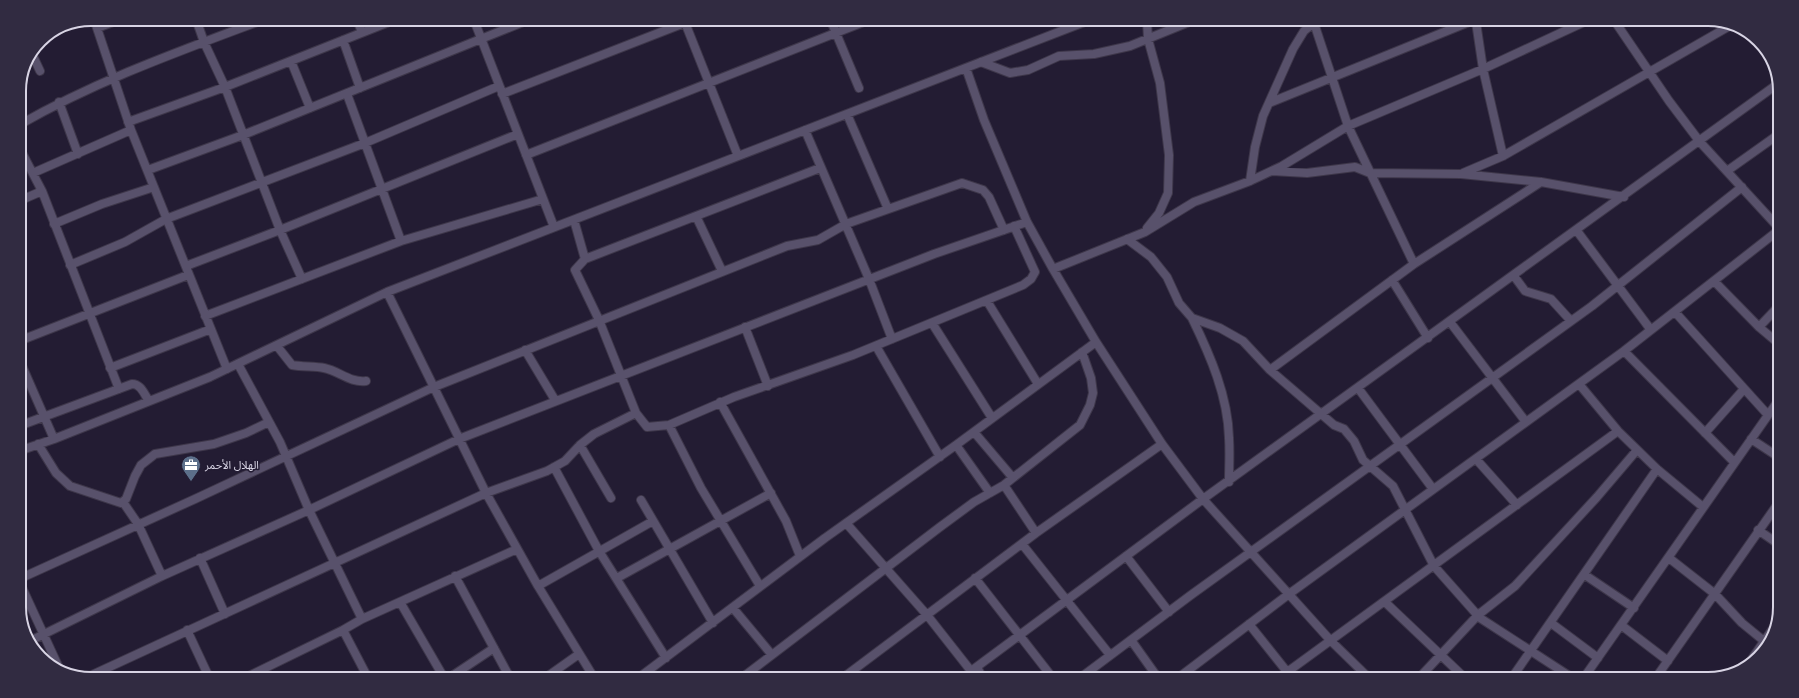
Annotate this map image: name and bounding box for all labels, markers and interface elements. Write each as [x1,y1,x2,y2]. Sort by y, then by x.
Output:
office icon: الهلال الأحمر [180,454,202,482]
place label: الهلال الأحمر [204,459,259,472]

